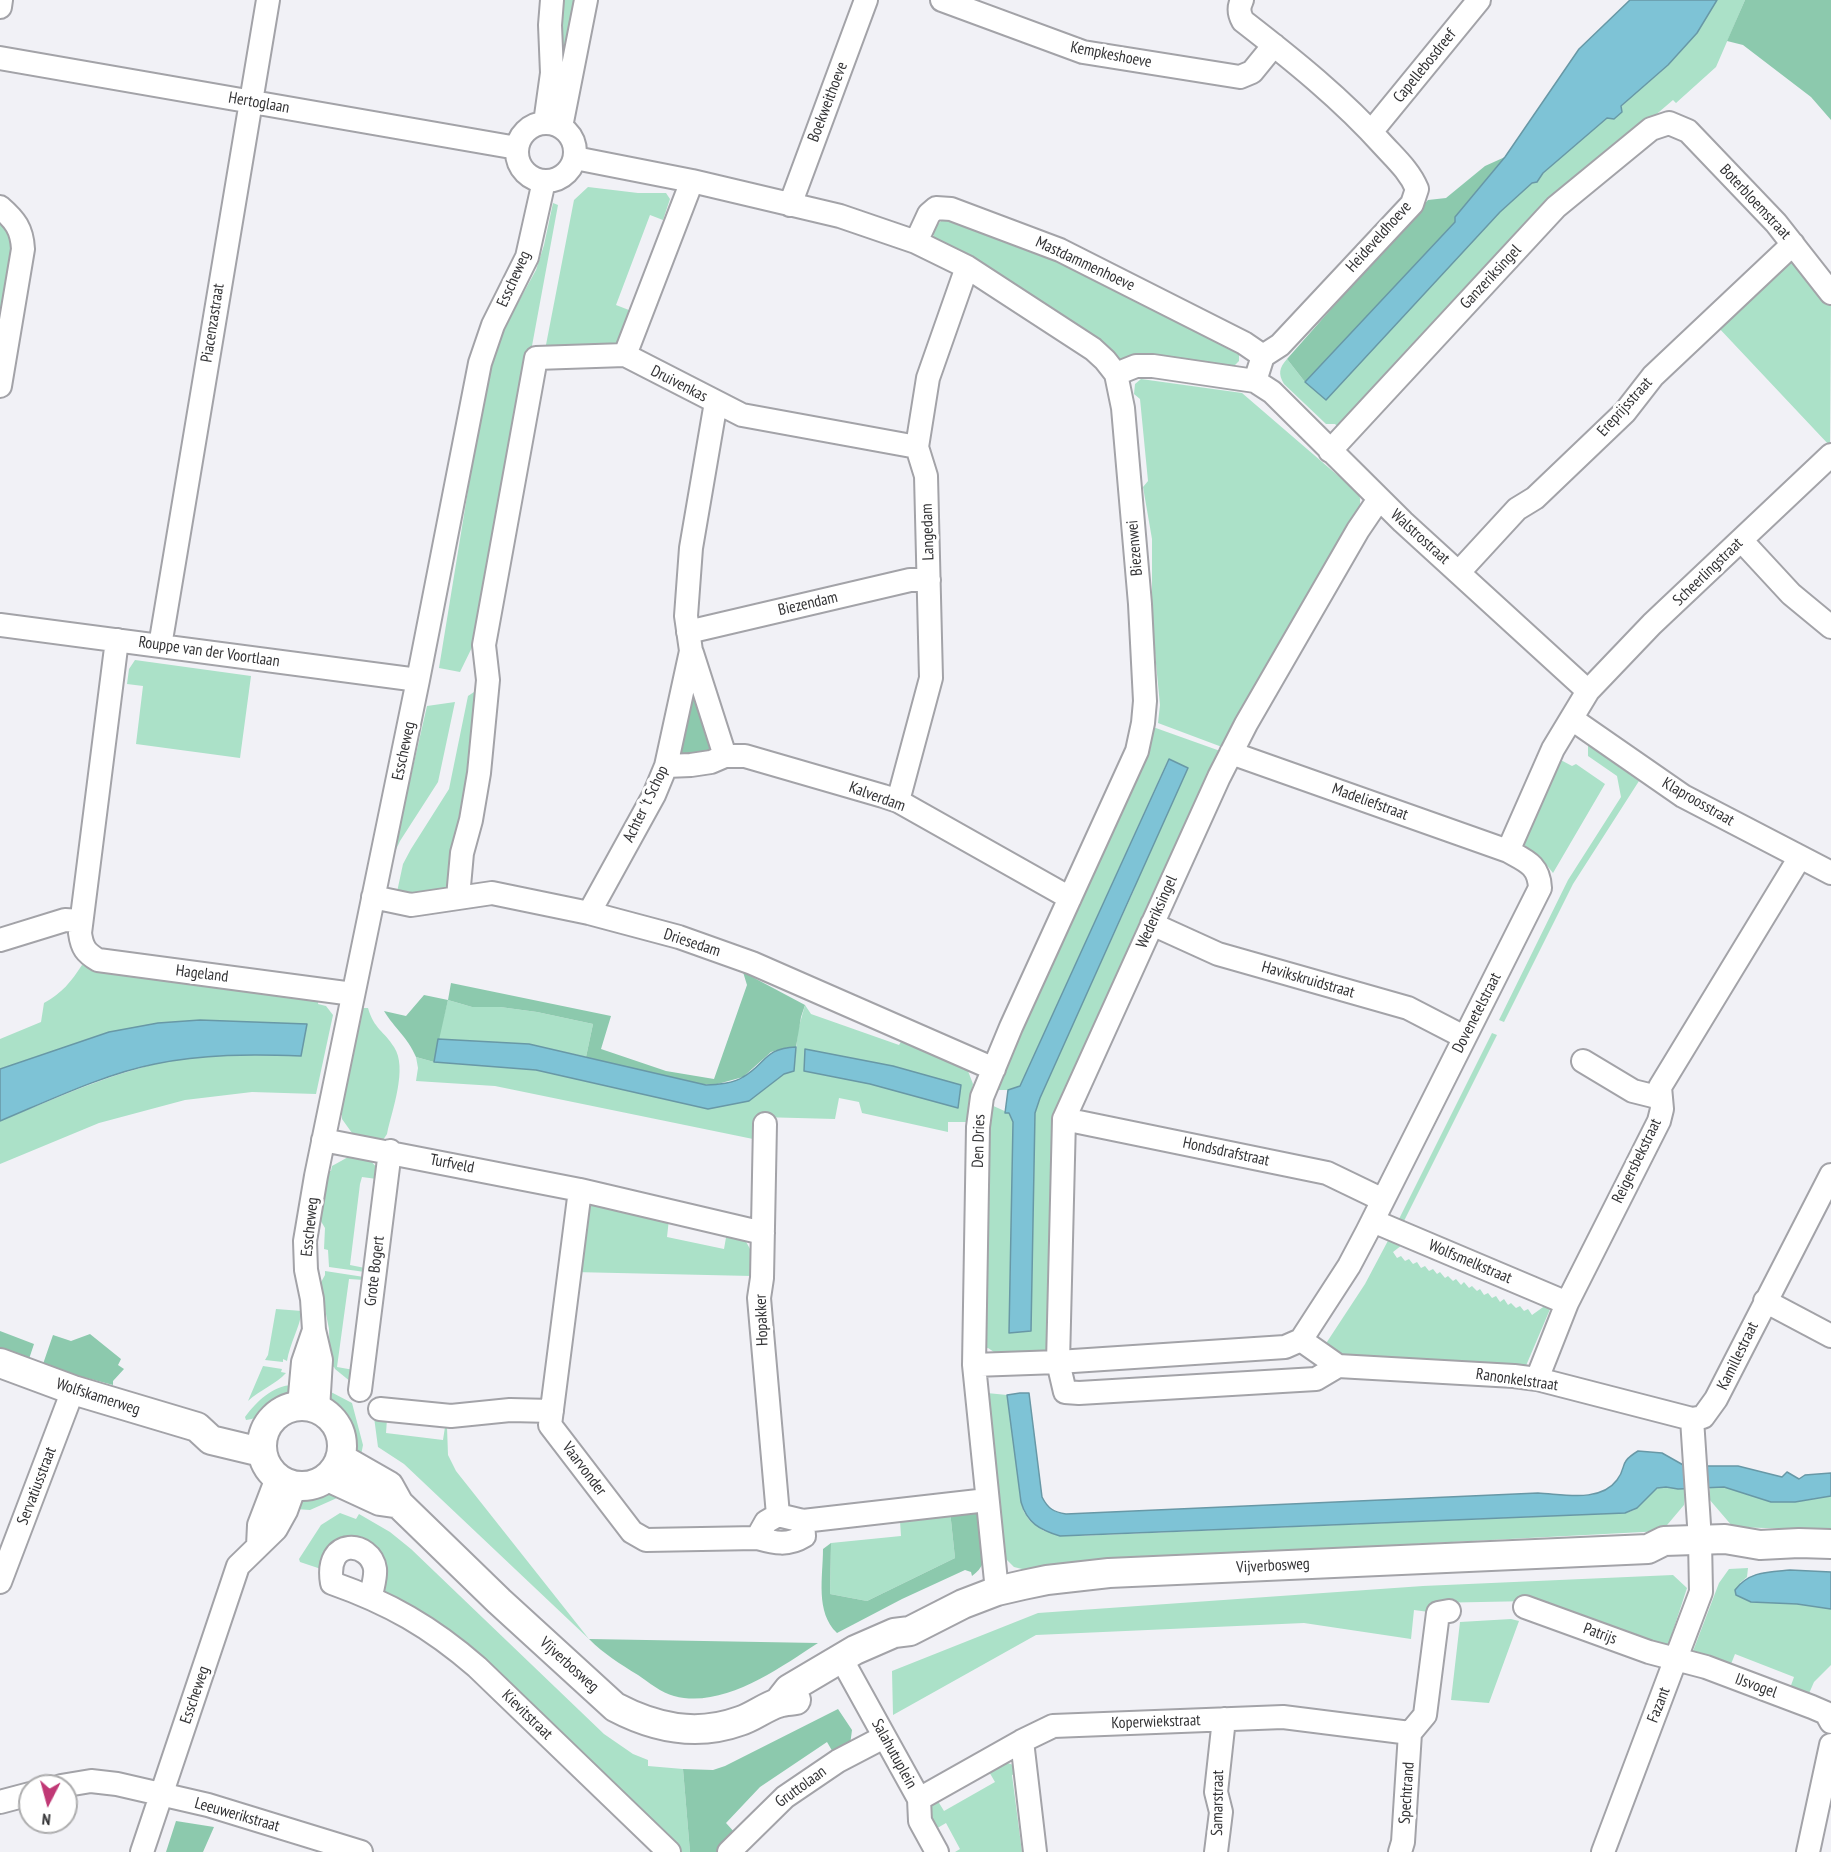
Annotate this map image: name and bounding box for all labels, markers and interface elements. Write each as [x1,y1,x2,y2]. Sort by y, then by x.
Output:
street label: Capellebosdreef [1390,25,1460,107]
street label: Kempkeshoeve [1069,38,1153,72]
street label: Boekweithoeve [804,59,852,145]
street label: Hertoglaan [227,88,291,118]
street label: Boterbloemstraat [1715,160,1795,244]
street label: Heideveldhoeve [1342,198,1416,276]
street label: Mastdammenhoeve [1032,233,1138,295]
street label: Ganzeriksingel [1456,241,1526,313]
street label: Esscheweg [493,248,535,310]
street label: Piacenzastraat [197,282,229,364]
street label: Druivenkas [647,362,711,406]
street label: Ereprijsstraat [1593,373,1657,441]
street label: Langedam [917,503,939,561]
street label: Walstrostraat [1387,505,1453,569]
street label: Biezenwei [1123,519,1147,577]
street label: Scheerlingstraat [1669,534,1747,610]
street label: Biezendam [776,588,840,620]
street label: Rouppe van der Voortlaan [137,633,281,671]
street label: Esscheweg [388,720,420,782]
street label: Achter 't Schop [619,763,673,845]
street label: Klaproosstraat [1659,774,1737,830]
street label: Kalverdam [846,778,908,816]
street label: Madeliefstraat [1329,779,1411,825]
street label: Wederiksingel [1132,873,1182,951]
street label: Driesedam [661,925,723,961]
street label: Havikskruidstraat [1259,958,1357,1002]
street label: Hageland [175,961,229,987]
street label: Dovenetelstraat [1449,970,1505,1056]
street label: Den Dries [968,1114,990,1168]
street label: Reigersbekstraat [1608,1116,1666,1206]
street label: Hondsdrafstraat [1181,1133,1271,1171]
street label: Turfveld [428,1150,476,1178]
street label: Esscheweg [297,1196,323,1258]
street label: Grote Bogert [361,1235,389,1307]
street label: Wolfsmelkstraat [1425,1236,1515,1288]
street label: Hopakker [751,1294,773,1346]
street label: Kamillestraat [1713,1319,1763,1393]
street label: Ranonkelstraat [1475,1365,1559,1395]
street label: Wolfskamerweg [54,1374,142,1420]
street label: Vaarvonder [558,1438,610,1500]
street label: Servatiusstraat [13,1444,61,1528]
street label: Vijverbosweg [1236,1554,1310,1578]
street label: Patrijs [1581,1619,1619,1649]
street label: Vijverbosweg [535,1633,603,1697]
street label: Esscheweg [176,1664,214,1726]
street label: IJsvogel [1732,1670,1780,1702]
street label: Fazant [1643,1684,1675,1726]
street label: Kievitstraat [498,1686,556,1744]
street label: Koperwiekstraat [1111,1711,1201,1733]
street label: Salahutuplein [867,1716,921,1792]
street label: Spechtrand [1395,1761,1419,1825]
street label: Gruttolaan [772,1762,830,1812]
street label: Samarstraat [1208,1770,1228,1836]
north arrow [18,1774,78,1834]
street label: Leeuwerikstraat [192,1794,282,1836]
text: N [41,1810,52,1830]

